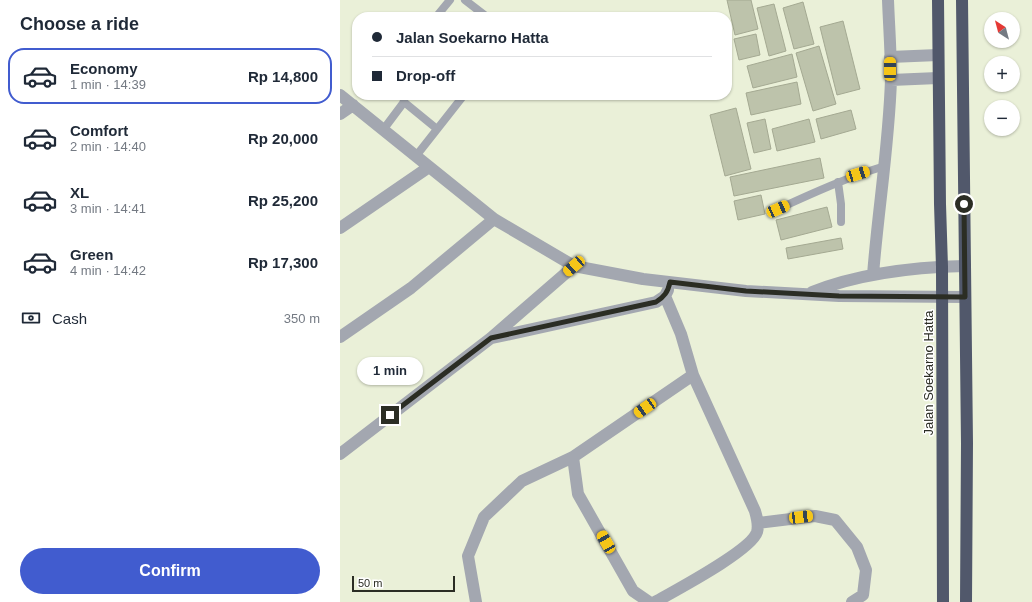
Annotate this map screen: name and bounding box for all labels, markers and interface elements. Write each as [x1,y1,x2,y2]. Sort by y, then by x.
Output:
north arrow [984,12,1020,48]
map controls [984,12,1020,136]
text: Choose a ride [20,14,139,34]
text: Jalan Soekarno Hatta [396,29,549,46]
button: + [984,56,1020,92]
car [884,57,896,81]
icon: car [22,58,58,94]
text: Economy [70,60,138,77]
text: Drop-off [396,67,455,84]
text: Rp 14,800 [248,68,318,85]
text: 1 min · 14:39 [70,77,146,92]
button: − [984,100,1020,136]
icon: car [22,120,58,156]
text: Comfort [70,122,128,139]
text: Rp 20,000 [248,130,318,147]
text: 2 min · 14:40 [70,139,146,154]
car [845,165,871,183]
icon: car [22,182,58,218]
text: XL [70,184,89,201]
text: Rp 25,200 [248,192,318,209]
route start [955,195,973,213]
car [765,199,791,219]
text: 3 min · 14:41 [70,201,146,216]
icon: car [22,244,58,280]
text: Green [70,246,113,263]
text: Rp 17,300 [248,254,318,271]
car [561,254,587,278]
text: 4 min · 14:42 [70,263,146,278]
icon: cash [20,307,42,329]
text: Cash [52,310,87,327]
street label: Jalan Soekarno Hatta [921,310,936,436]
text: 350 m [284,311,320,326]
callout: 1 min [357,357,423,385]
text: 1 min [373,363,407,378]
car [632,396,658,420]
route end [381,406,399,424]
car [788,510,814,524]
car [595,529,617,555]
button: Confirm [20,548,320,594]
scale bar [352,574,455,593]
text: 50 m [358,577,382,589]

